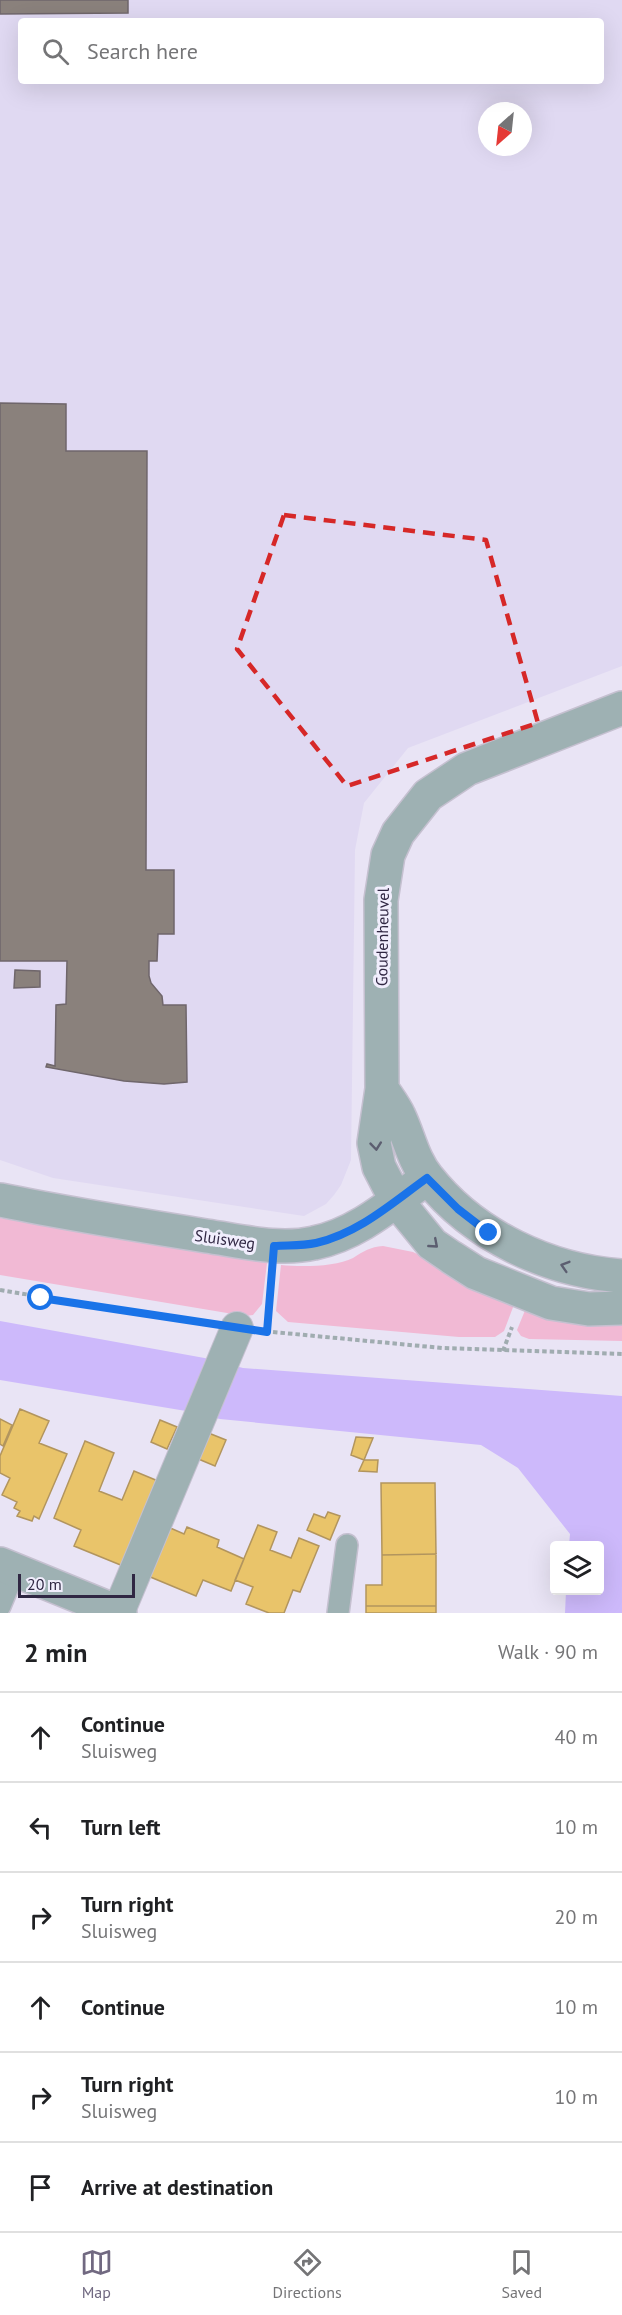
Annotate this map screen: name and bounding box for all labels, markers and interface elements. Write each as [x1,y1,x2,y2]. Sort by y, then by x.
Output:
search box [18,18,604,84]
icon: search [39,35,72,68]
text: Search here [87,37,198,65]
north arrow [478,102,532,156]
street label: Goudenheuvel [371,887,393,986]
one-way arrow [369,1142,382,1151]
route end [475,1219,501,1245]
street label: Sluisweg [193,1225,257,1253]
one-way arrow [428,1237,439,1248]
one-way arrow [560,1261,571,1273]
route start [27,1284,53,1310]
map controls [550,1541,604,1595]
button: layers [550,1541,604,1595]
scale bar [18,1571,135,1598]
text: 20 m [27,1574,62,1594]
text: 2 min [24,1636,87,1669]
text: Walk · 90 m [498,1639,598,1665]
text: Continue [81,1710,165,1738]
icon: ahead [24,1721,57,1754]
text: 40 m [555,1724,598,1750]
text: Sluisweg [81,1738,157,1764]
icon: left [24,1811,57,1844]
text: Turn left [81,1813,161,1841]
text: 10 m [555,1814,598,1840]
text: Turn right [81,1890,173,1918]
icon: right [24,1901,57,1934]
text: 20 m [555,1904,598,1930]
text: Sluisweg [81,1918,157,1944]
icon: ahead [24,1991,57,2024]
text: Continue [81,1993,165,2021]
text: 10 m [555,1994,598,2020]
text: Turn right [81,2070,173,2098]
icon: right [24,2081,57,2114]
text: 10 m [555,2084,598,2110]
text: Sluisweg [81,2098,157,2124]
icon: arrive [24,2171,57,2204]
text: Arrive at destination [81,2173,273,2201]
tab: Map [80,2246,113,2302]
tab: Directions [273,2246,342,2302]
tab: Saved [501,2246,542,2302]

